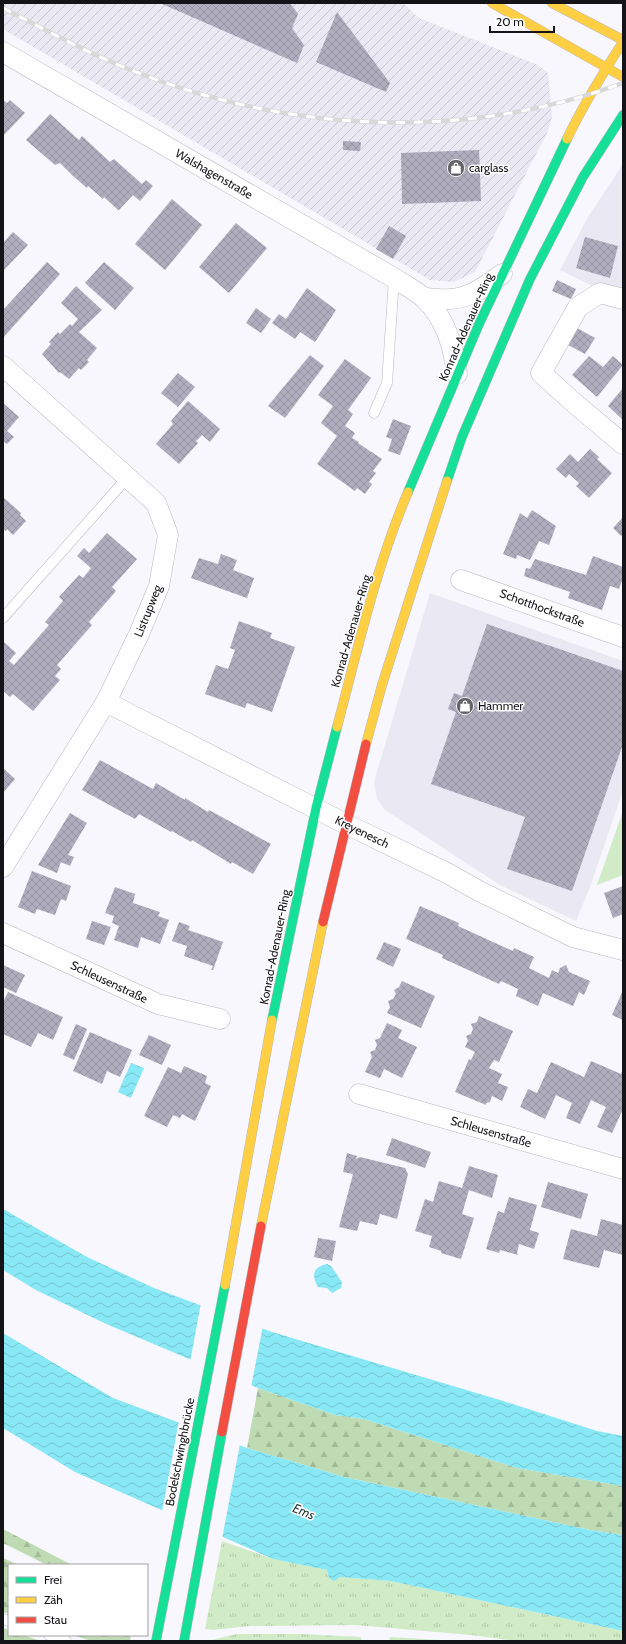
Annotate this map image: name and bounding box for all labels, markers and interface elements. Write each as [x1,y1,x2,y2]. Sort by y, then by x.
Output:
scale bar [490,8,554,34]
text: 20 m [496,14,524,29]
street label: Walshagenstraße [173,145,256,202]
shop icon: carglass [446,158,466,178]
place label: carglass [469,160,508,175]
street label: Konrad-Adenauer-Ring [435,269,497,383]
street label: Konrad-Adenauer-Ring [327,572,374,689]
street label: Listrupweg [130,582,165,639]
street label: Schotthockstraße [498,585,587,630]
shop icon: Hammer [455,696,475,716]
place label: Hammer [478,698,523,713]
street label: Kreyenesch [333,812,392,851]
street label: Konrad-Adenauer-Ring [256,887,293,1006]
street label: Schleusenstraße [68,957,150,1006]
street label: Schleusenstraße [449,1113,533,1150]
street label: Bodelschwinghbrücke [162,1396,197,1507]
water label: Ems [291,1499,317,1523]
legend [8,1564,148,1636]
text: Frei [44,1572,62,1587]
text: Zäh [44,1592,63,1607]
text: Stau [44,1612,67,1627]

